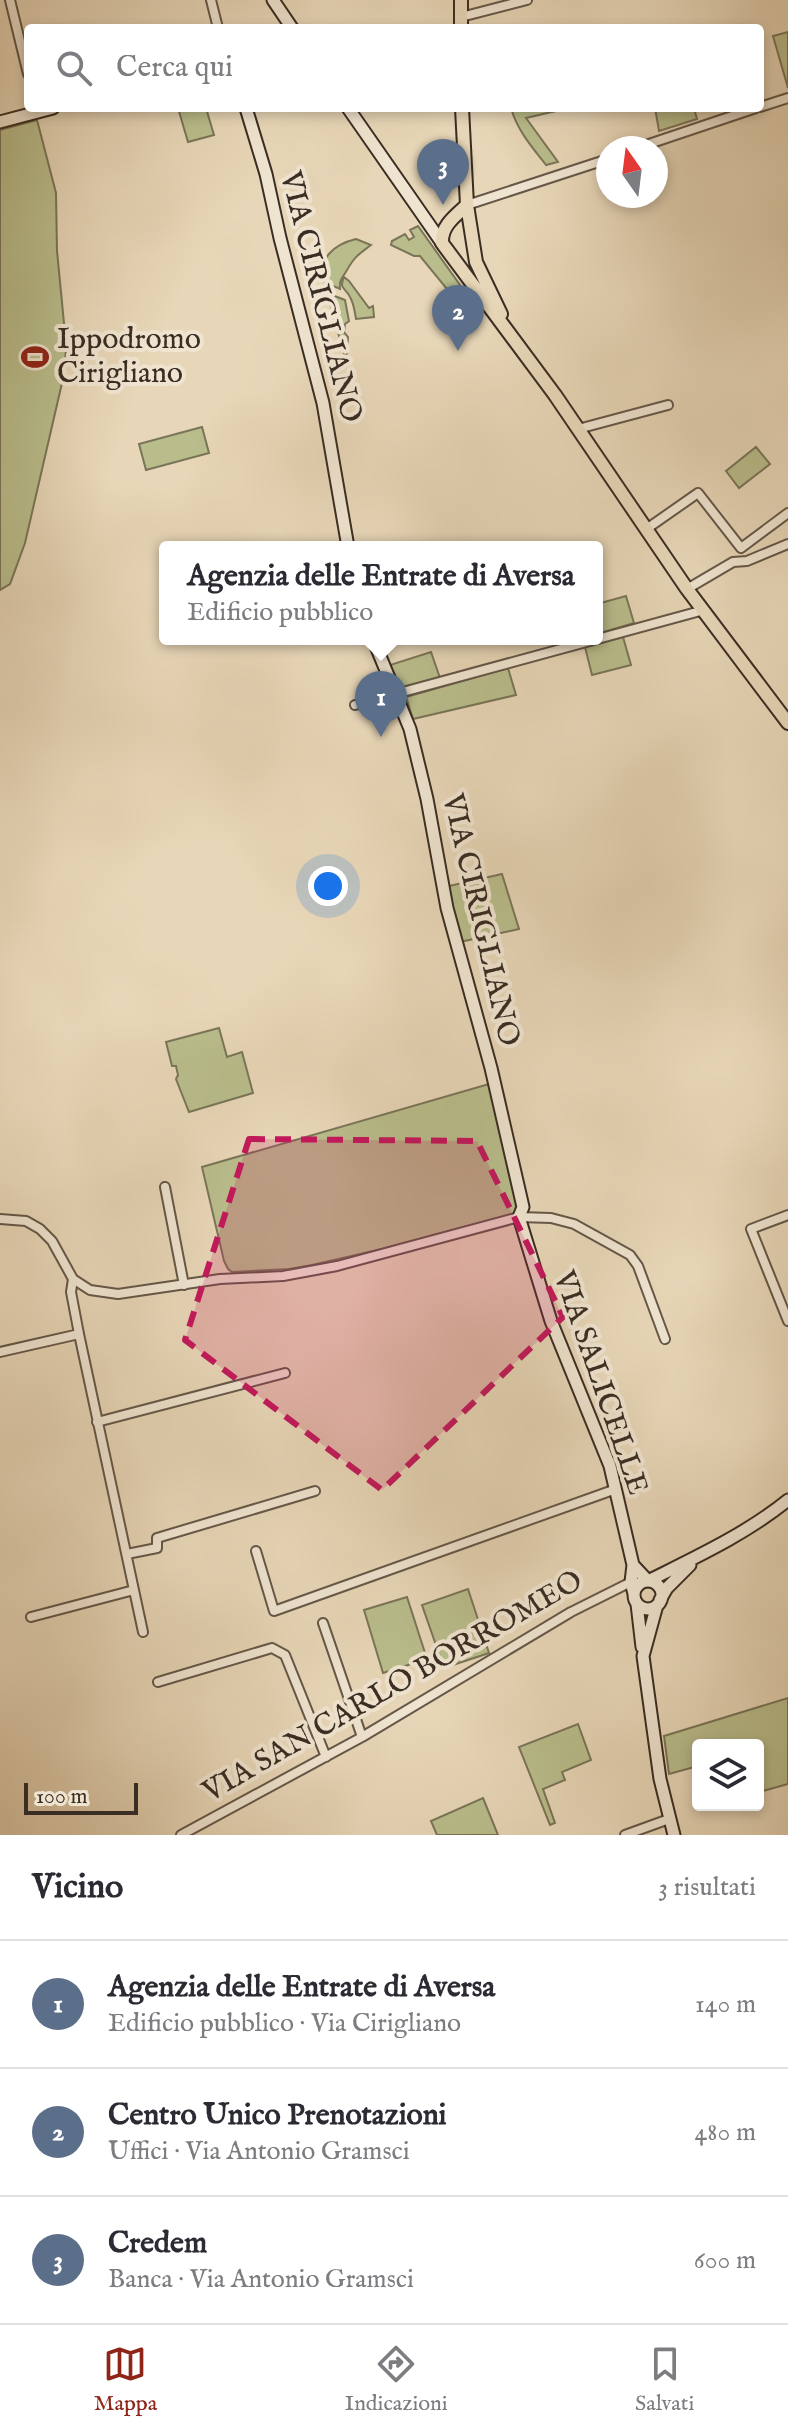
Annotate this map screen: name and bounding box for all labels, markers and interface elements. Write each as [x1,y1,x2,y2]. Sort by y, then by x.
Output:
search box [24,24,764,112]
icon: search [52,46,96,90]
text: Cerca qui [116,49,233,87]
north arrow [596,136,668,208]
pin: 3 [417,139,469,205]
street label: VIA CIRIGLIANO [270,166,370,427]
pin: 2 [432,285,484,351]
place label: Ippodromo Cirigliano [57,321,201,393]
sports icon: Ippodromo Cirigliano [20,342,50,372]
popup [159,541,603,645]
text: Agenzia delle Entrate di Aversa [187,558,575,596]
text: Edificio pubblico [187,596,373,629]
pin: 1 [355,671,407,737]
street label: VIA CIRIGLIANO [432,789,528,1050]
your location [308,866,348,906]
street label: VIA SALICELLE [544,1265,656,1500]
street label: VIA SAN CARLO BORROMEO [195,1562,590,1812]
map controls [692,1739,764,1811]
button: layers [692,1739,764,1811]
scale bar [24,1779,138,1815]
text: 100 m [36,1783,88,1811]
text: Vicino [32,1866,123,1909]
text: 3 risultati [658,1871,756,1904]
text: Agenzia delle Entrate di Aversa [108,1969,495,2007]
text: 1 [53,1988,63,2021]
text: 140 m [695,1988,756,2021]
text: Edificio pubblico · Via Cirigliano [108,2007,461,2040]
text: Centro Unico Prenotazioni [108,2097,447,2135]
text: 2 [52,2116,64,2149]
text: 480 m [695,2116,756,2149]
text: Uffici · Via Antonio Gramsci [108,2135,410,2168]
text: Credem [108,2225,207,2263]
text: 3 [53,2244,63,2277]
text: 600 m [694,2244,756,2277]
text: Banca · Via Antonio Gramsci [108,2263,414,2296]
tab: Mappa [94,2342,157,2418]
tab: Indicazioni [345,2342,448,2418]
tab: Salvati [635,2342,694,2418]

